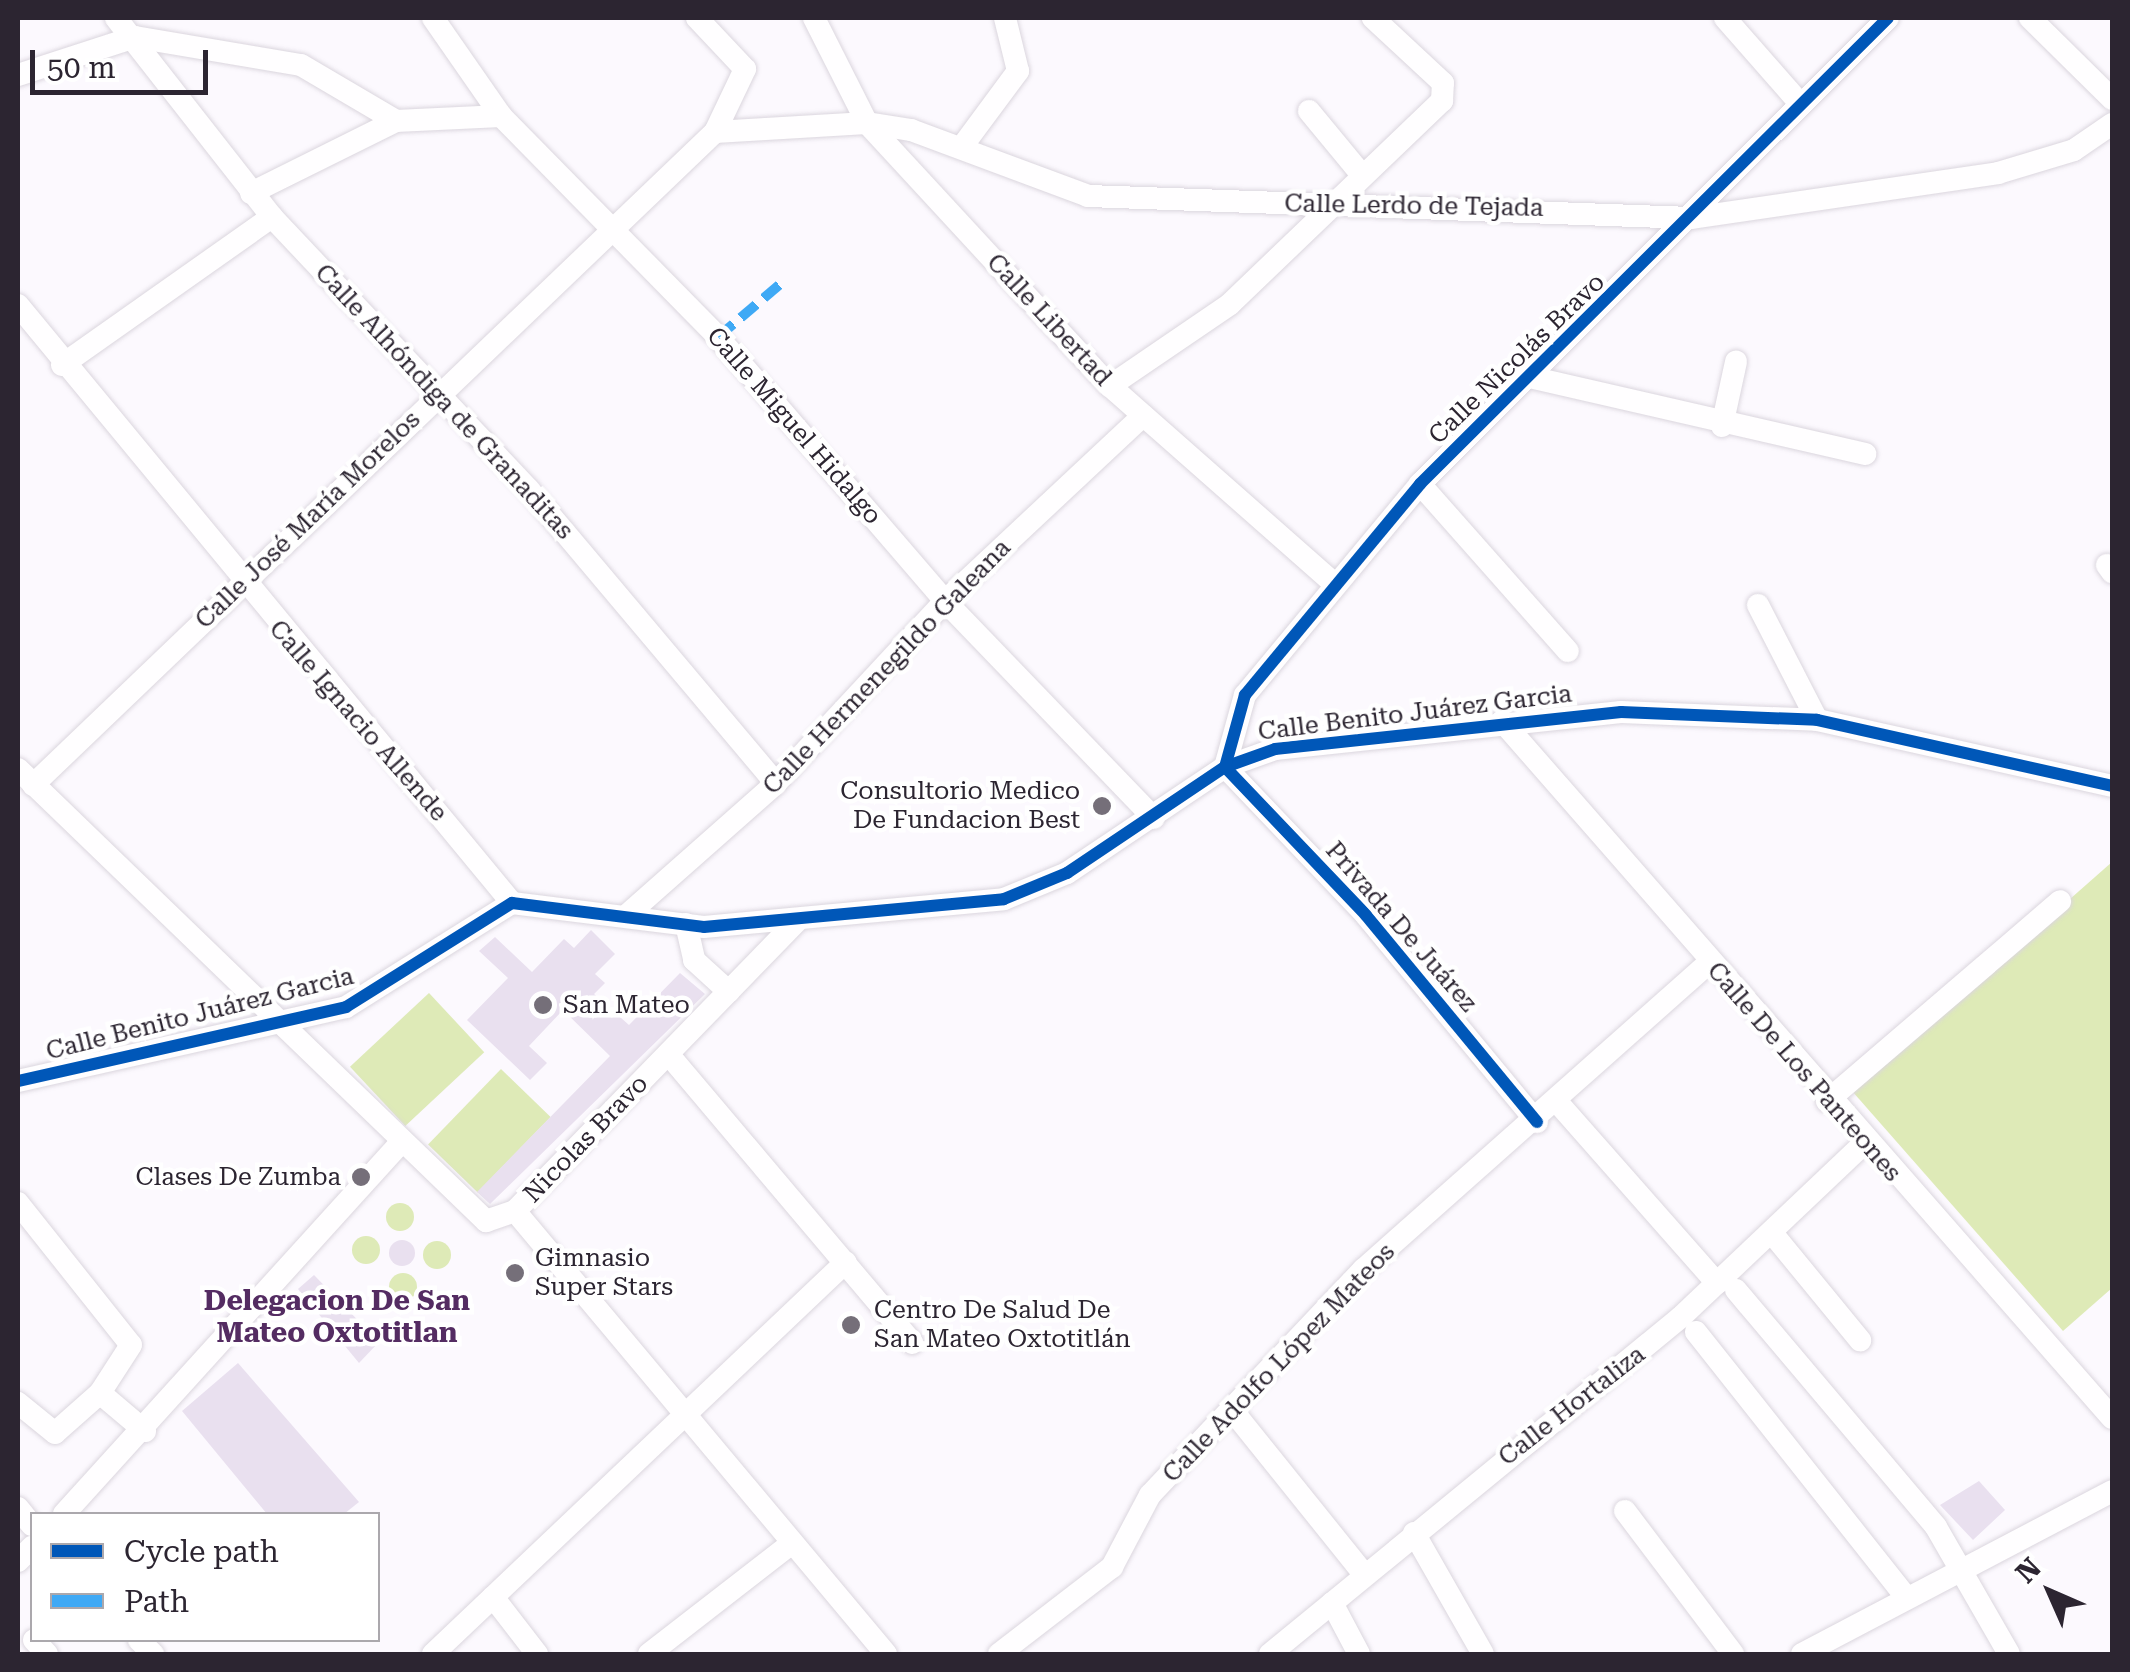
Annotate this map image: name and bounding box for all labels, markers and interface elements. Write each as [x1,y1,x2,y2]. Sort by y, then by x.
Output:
scale bar [35,30,212,92]
text: 50 m [47,50,116,85]
street label: Calle Lerdo de Tejada [1284,189,1544,223]
street label: Calle Libertad [980,248,1118,392]
street label: Calle Alhóndiga de Granaditas [309,258,579,546]
street label: Calle Nicolás Bravo [1423,267,1611,451]
street label: Calle Miguel Hidalgo [700,321,888,531]
street label: Calle José María Morelos [189,405,427,635]
street label: Calle Hermenegildo Galeana [757,533,1017,801]
street label: Calle Ignacio Allende [263,614,453,828]
street label: Calle Benito Juárez Garcia [1256,679,1574,747]
place label: Consultorio Medico De Fundacion Best [840,777,1080,836]
marker: Consultorio Medico De Fundacion Best [1089,793,1115,819]
street label: Privada De Juárez [1319,836,1483,1018]
street label: Calle De Los Panteones [1701,956,1907,1188]
street label: Calle Benito Juárez Garcia [43,961,357,1067]
place label: San Mateo [563,990,690,1020]
marker: San Mateo [532,994,554,1016]
street label: Nicolas Bravo [518,1069,654,1209]
place label: Clases De Zumba [136,1162,341,1192]
marker: Clases De Zumba [350,1166,372,1188]
street label: Calle Adolfo López Mateos [1157,1237,1401,1489]
place label: Gimnasio Super Stars [535,1244,673,1303]
marker: Gimnasio Super Stars [504,1262,526,1284]
district label: Delegacion De San Mateo Oxtotitlan [204,1284,470,1350]
place label: Centro De Salud De San Mateo Oxtotitlán [874,1296,1131,1355]
marker: Centro De Salud De San Mateo Oxtotitlán [838,1312,864,1338]
street label: Calle Hortaliza [1493,1340,1651,1472]
legend [30,1512,380,1642]
text: Cycle path [124,1534,279,1569]
north arrow [2000,1542,2100,1642]
text: N [2009,1551,2048,1590]
text: Path [124,1584,189,1619]

